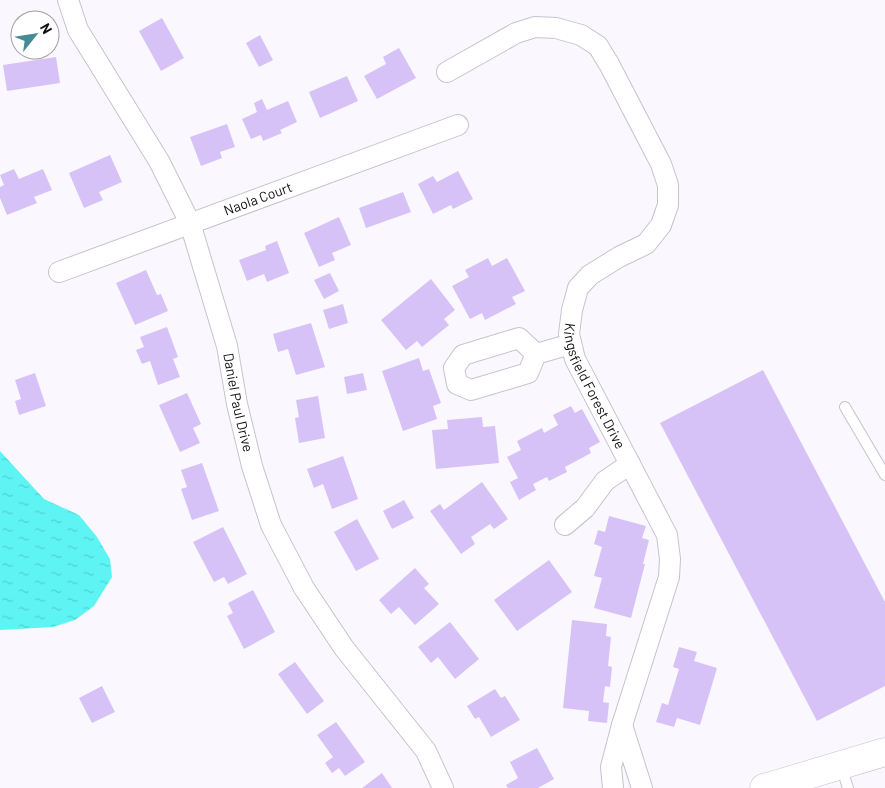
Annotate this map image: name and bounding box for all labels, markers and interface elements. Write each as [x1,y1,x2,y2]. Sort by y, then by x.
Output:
north arrow [10,10,60,60]
text: N [37,20,56,37]
street label: Naola Court [221,178,294,219]
street label: Kingsfield Forest Drive [561,322,629,452]
street label: Daniel Paul Drive [220,352,257,454]

